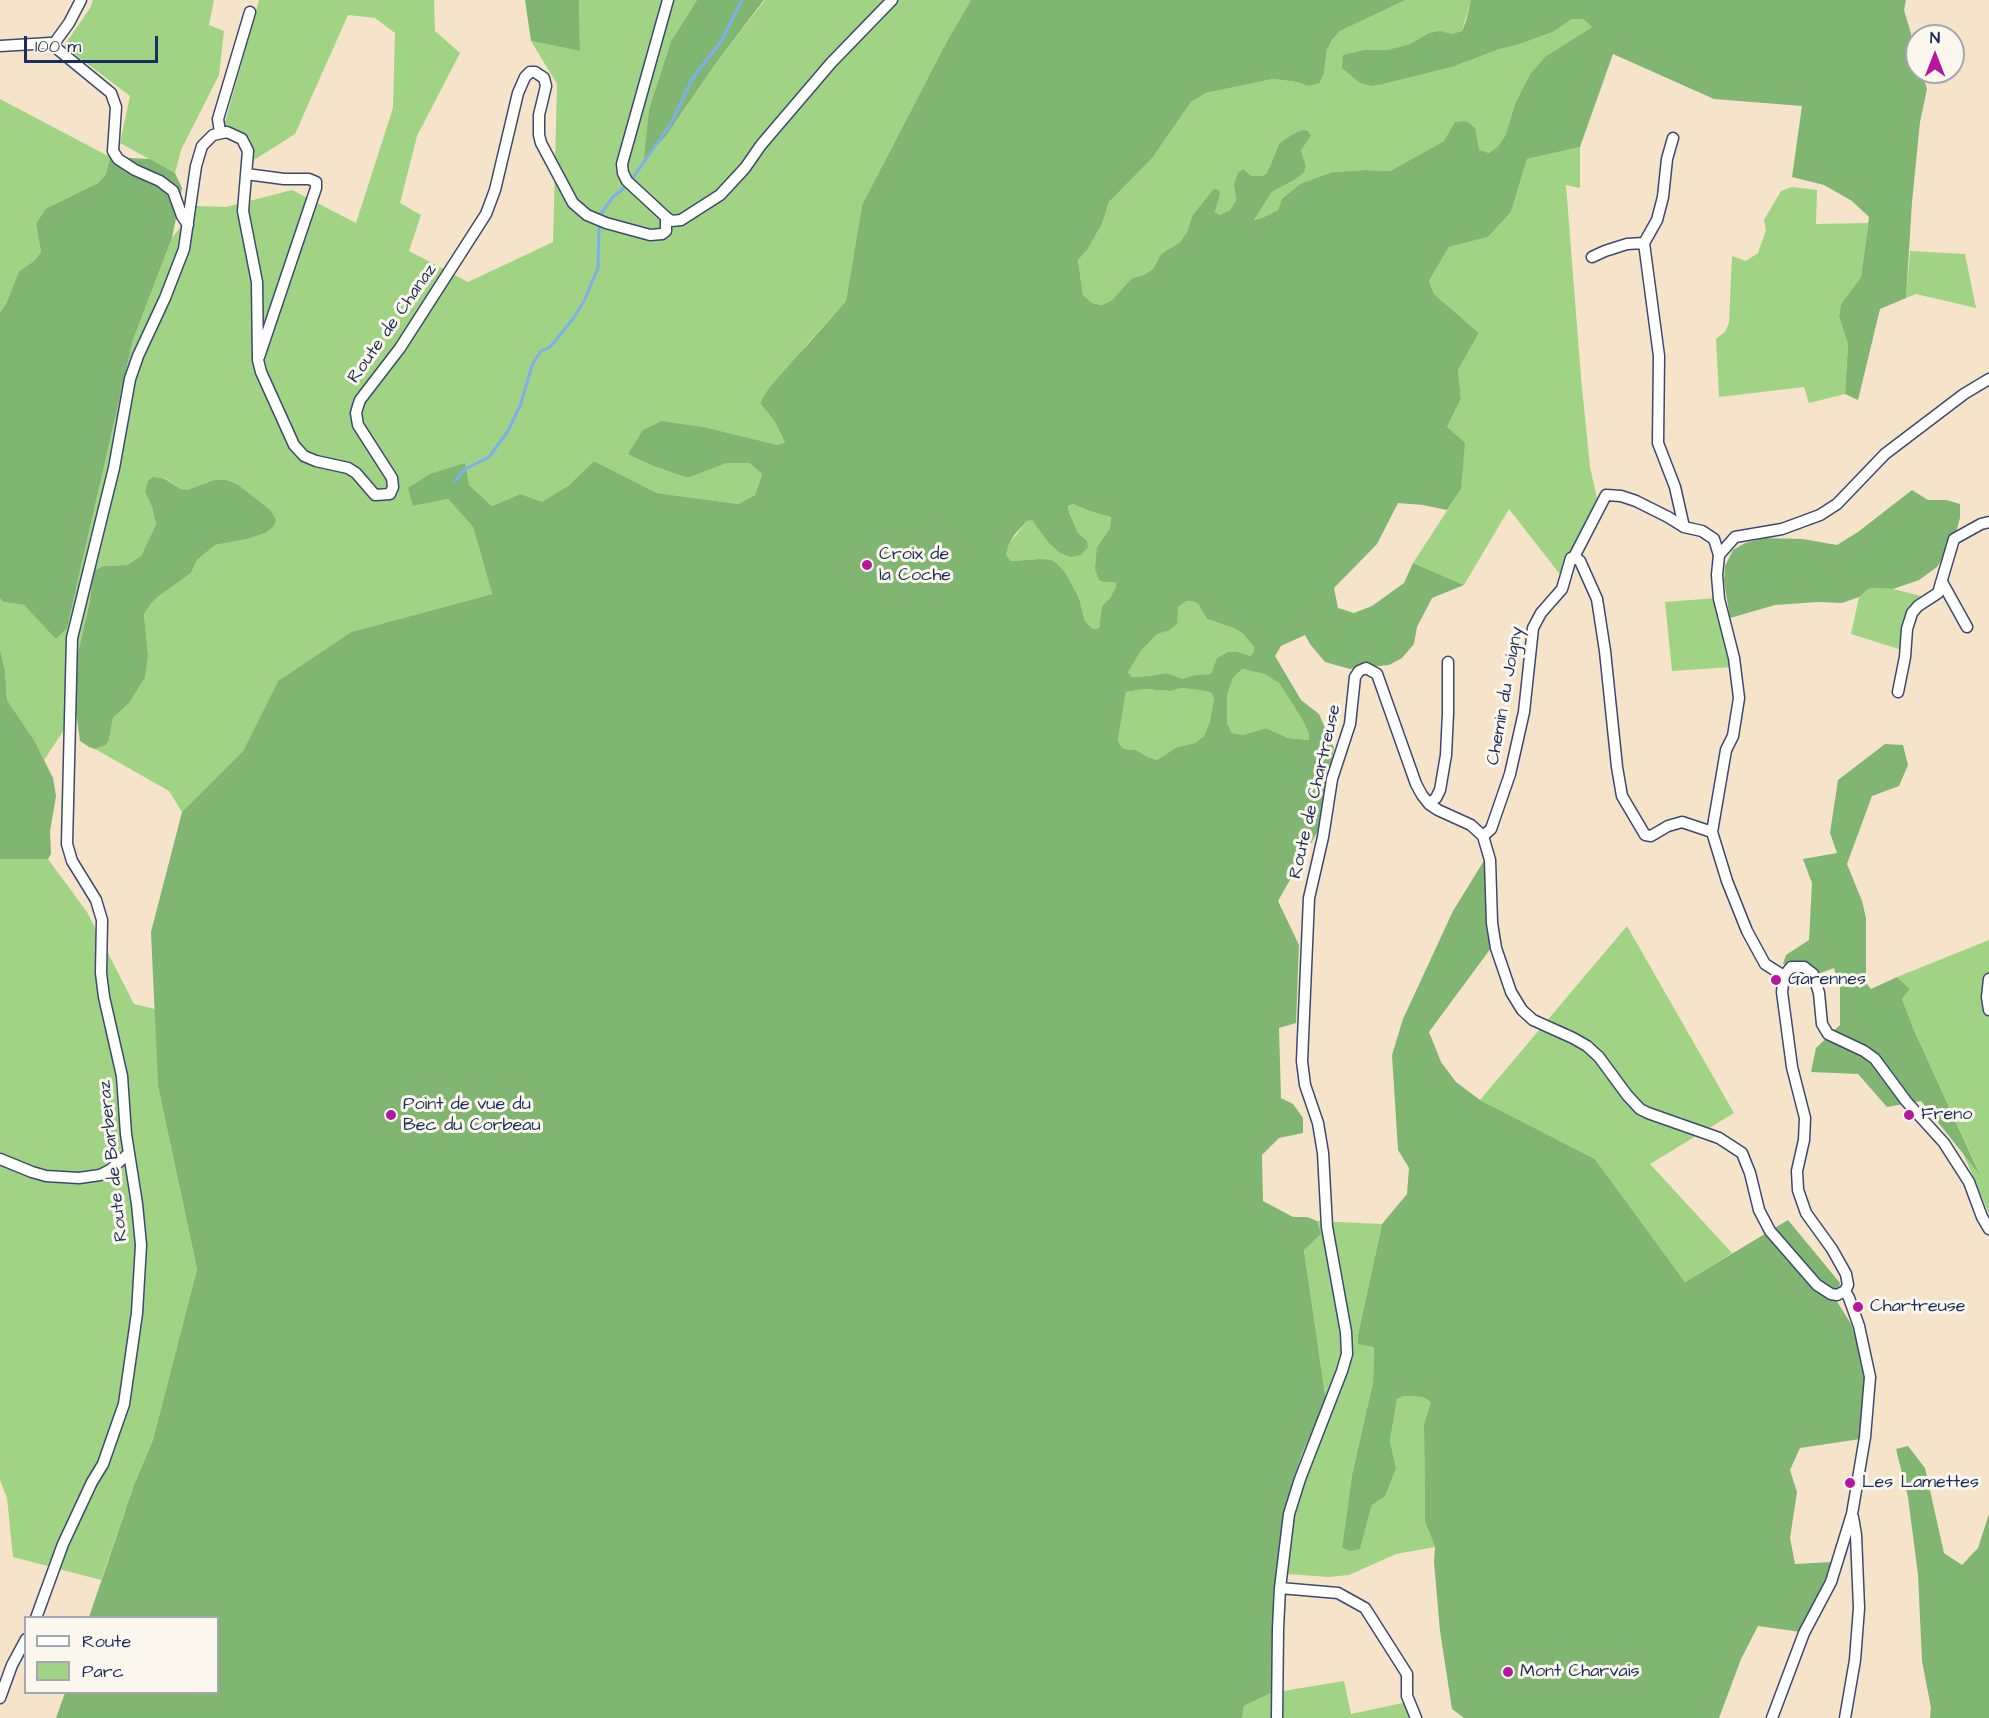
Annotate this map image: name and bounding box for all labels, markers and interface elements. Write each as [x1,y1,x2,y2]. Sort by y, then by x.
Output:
scale bar [27,24,160,62]
north arrow [1905,24,1965,84]
text: N [1930,27,1940,49]
text: 100 m [35,34,81,59]
street label: Route de Chanaz [344,260,442,388]
place label: Croix de la Coche [879,544,951,586]
marker: Croix de la Coche [860,558,874,572]
street label: Chemin du Joigny [1483,625,1529,767]
street label: Route de Chartreuse [1285,703,1347,881]
place label: Garennes [1788,969,1866,991]
marker: Garennes [1769,973,1783,987]
street label: Route de Barberaz [95,1079,133,1243]
place label: Point de vue du Bec du Corbeau [403,1094,541,1136]
place label: Freno [1921,1104,1972,1126]
marker: Point de vue du Bec du Corbeau [384,1108,398,1122]
marker: Freno [1902,1108,1916,1122]
place label: Chartreuse [1870,1296,1966,1318]
marker: Chartreuse [1851,1300,1865,1314]
place label: Les Lamettes [1862,1472,1979,1494]
marker: Les Lamettes [1843,1476,1857,1490]
legend [24,1616,219,1694]
text: Route [82,1629,131,1654]
text: Parc [82,1659,124,1684]
place label: Mont Charvais [1520,1661,1639,1683]
marker: Mont Charvais [1501,1665,1515,1679]

